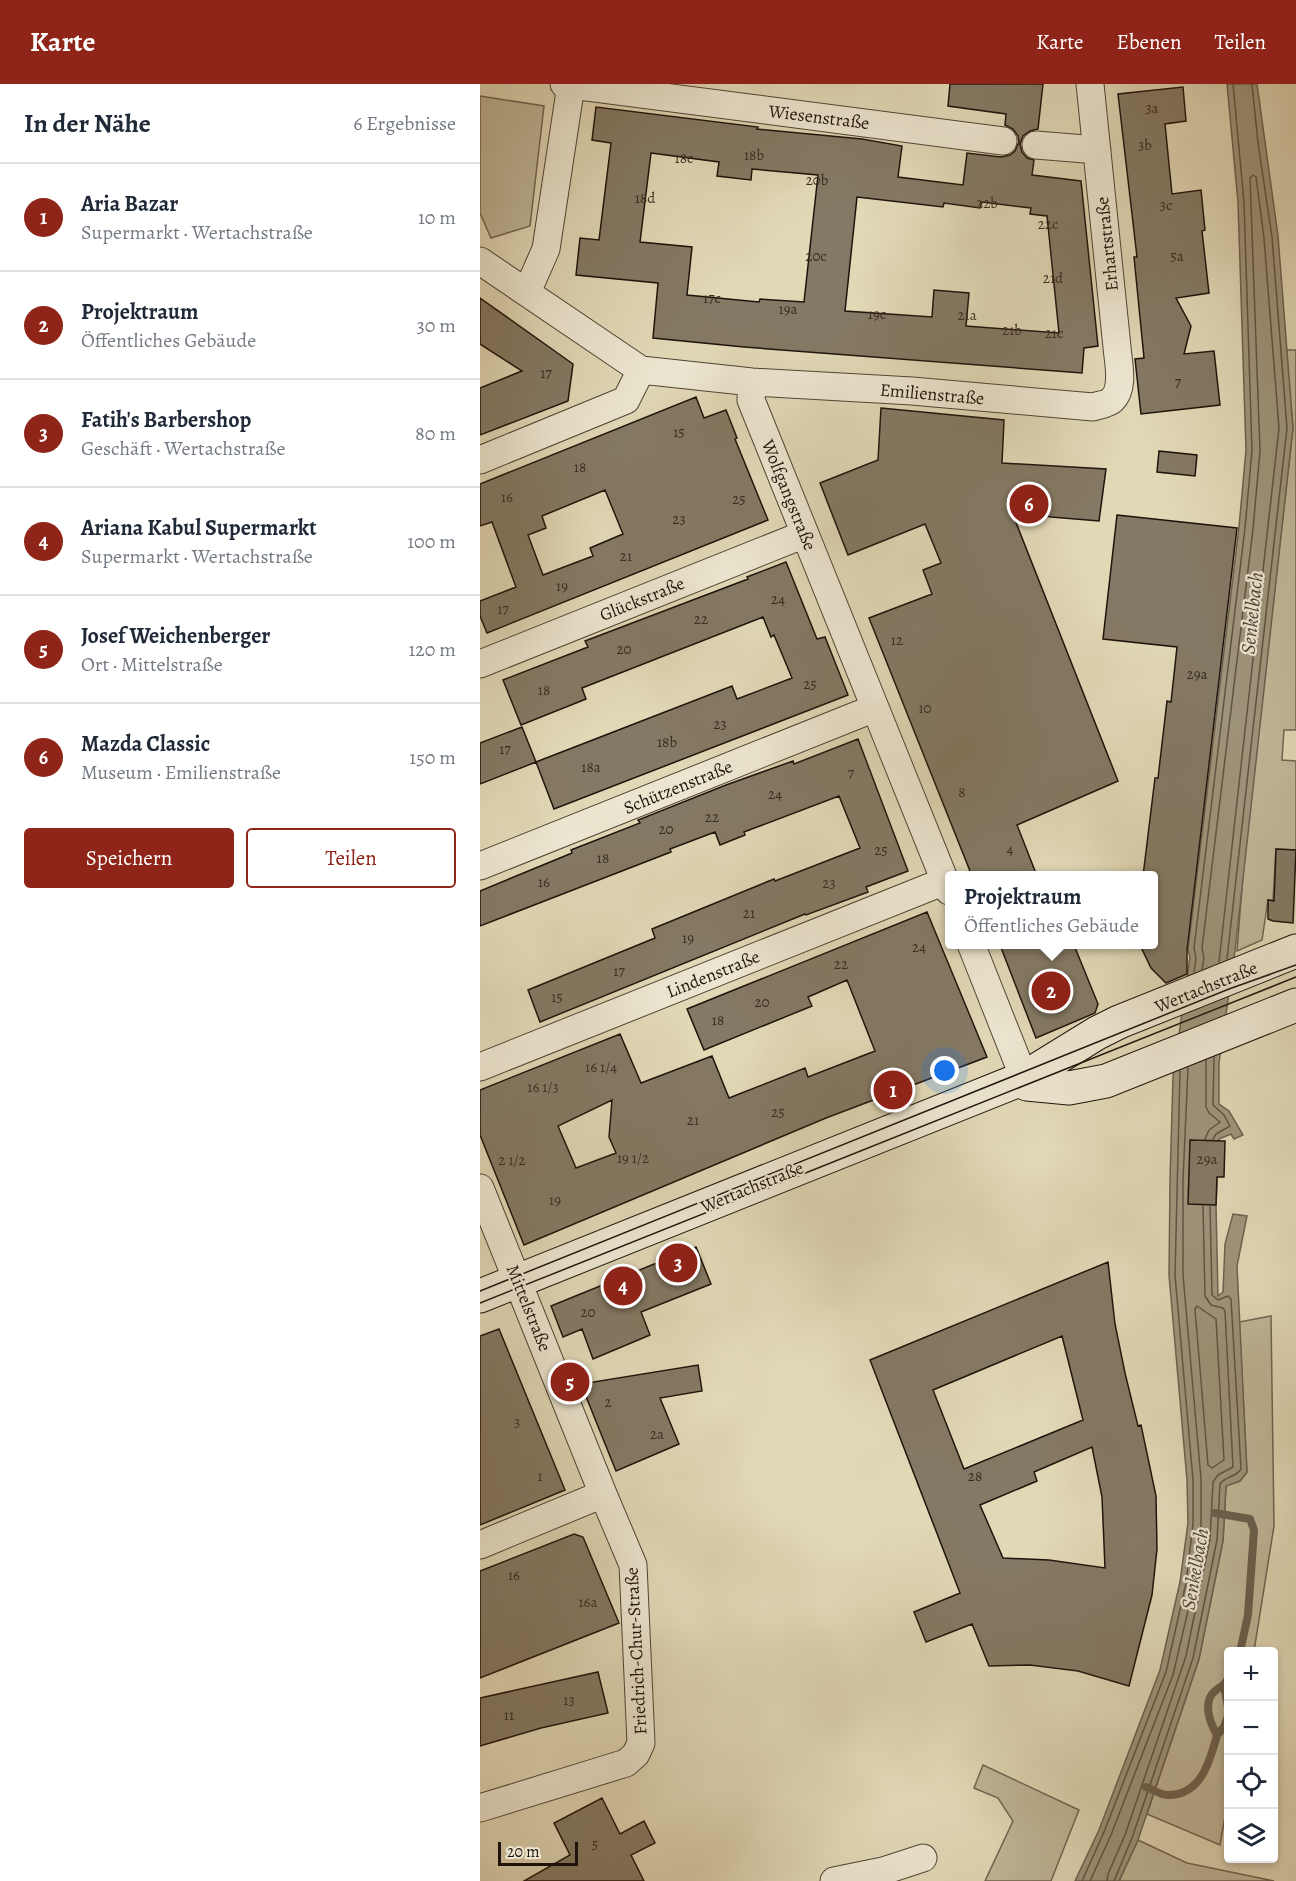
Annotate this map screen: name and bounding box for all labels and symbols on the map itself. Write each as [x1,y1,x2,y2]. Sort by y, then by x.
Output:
house number: 3a [1145,98,1159,118]
street label: Wiesenstraße [766,99,871,135]
house number: 3b [1138,135,1152,155]
house number: 18b [744,145,764,165]
house number: 18c [675,148,693,168]
house number: 20b [806,170,829,190]
house number: 18d [635,188,656,208]
house number: 22b [976,193,998,213]
house number: 3c [1160,195,1172,215]
street label: Erhartstraße [1090,196,1124,292]
house number: 22c [1038,214,1058,234]
house number: 20c [805,246,827,266]
house number: 5a [1170,246,1184,266]
house number: 21d [1043,268,1064,288]
house number: 17c [703,288,721,308]
house number: 19a [779,299,797,319]
house number: 19c [868,304,886,324]
house number: 21a [957,305,977,325]
house number: 21b [1002,320,1022,340]
house number: 21c [1045,323,1063,343]
house number: 17 [540,363,552,383]
house number: 7 [1175,372,1182,392]
street label: Emilienstraße [879,377,985,411]
house number: 15 [673,422,685,442]
street label: Wolfgangstraße [756,435,822,554]
house number: 18 [574,457,586,477]
pin: 6 [1010,482,1048,526]
house number: 16 [501,487,513,507]
house number: 25 [732,489,746,509]
house number: 23 [672,509,686,529]
house number: 21 [620,546,632,566]
street label: Glückstraße [596,571,688,627]
water label: Senkelbach [1234,571,1270,655]
house number: 19 [556,576,568,596]
house number: 24 [771,589,785,609]
house number: 17 [497,599,509,619]
house number: 22 [694,609,708,629]
house number: 12 [891,630,903,650]
house number: 20 [616,639,632,659]
house number: 29a [1187,664,1207,684]
house number: 25 [803,674,817,694]
house number: 18 [538,680,550,700]
house number: 10 [918,698,932,718]
house number: 23 [713,714,727,734]
house number: 18b [657,732,677,752]
house number: 17 [499,739,511,759]
street label: Schützenstraße [620,754,736,820]
house number: 18a [581,757,601,777]
house number: 7 [848,763,855,783]
house number: 8 [958,782,966,802]
house number: 24 [768,784,782,804]
house number: 22 [705,807,719,827]
house number: 20 [658,819,674,839]
house number: 4 [1007,839,1014,859]
house number: 25 [874,840,888,860]
house number: 18 [597,848,609,868]
house number: 16 [538,872,550,892]
house number: 23 [822,873,836,893]
house number: 21 [743,903,755,923]
house number: 19 [682,928,694,948]
house number: 24 [912,937,926,957]
street label: Lindenstraße [663,944,763,1004]
house number: 22 [834,954,848,974]
street label: Wertachstraße [1150,955,1261,1019]
house number: 17 [613,961,625,981]
pin: 2 [1032,968,1070,1014]
house number: 15 [551,987,563,1007]
house number: 20 [754,992,770,1012]
house number: 18 [712,1010,724,1030]
your location [930,1056,959,1085]
house number: 16 1/4 [585,1057,617,1077]
pin: 1 [874,1068,912,1112]
house number: 16 1/3 [527,1077,559,1097]
house number: 25 [771,1102,785,1122]
house number: 21 [687,1110,699,1130]
house number: 19 1/2 [617,1148,649,1168]
house number: 29a [1197,1149,1217,1169]
house number: 2 1/2 [498,1150,526,1170]
street label: Wertachstraße [696,1155,807,1219]
house number: 19 [549,1190,561,1210]
pin: 3 [658,1240,698,1286]
street label: Mittelstraße [501,1261,557,1355]
pin: 4 [604,1264,642,1308]
house number: 20 [580,1302,596,1322]
pin: 5 [550,1360,590,1404]
house number: 2 [604,1392,612,1412]
house number: 3 [514,1412,520,1432]
house number: 2a [650,1424,664,1444]
house number: 1 [537,1466,543,1486]
house number: 28 [968,1466,982,1486]
water label: Senkelbach [1175,1526,1215,1612]
house number: 16 [508,1565,520,1585]
street label: Friedrich-Chur-Straße [620,1567,652,1735]
house number: 16a [578,1592,598,1612]
house number: 13 [563,1690,575,1710]
house number: 11 [504,1705,514,1725]
house number: 5 [592,1834,598,1854]
scale bar [498,1839,578,1866]

